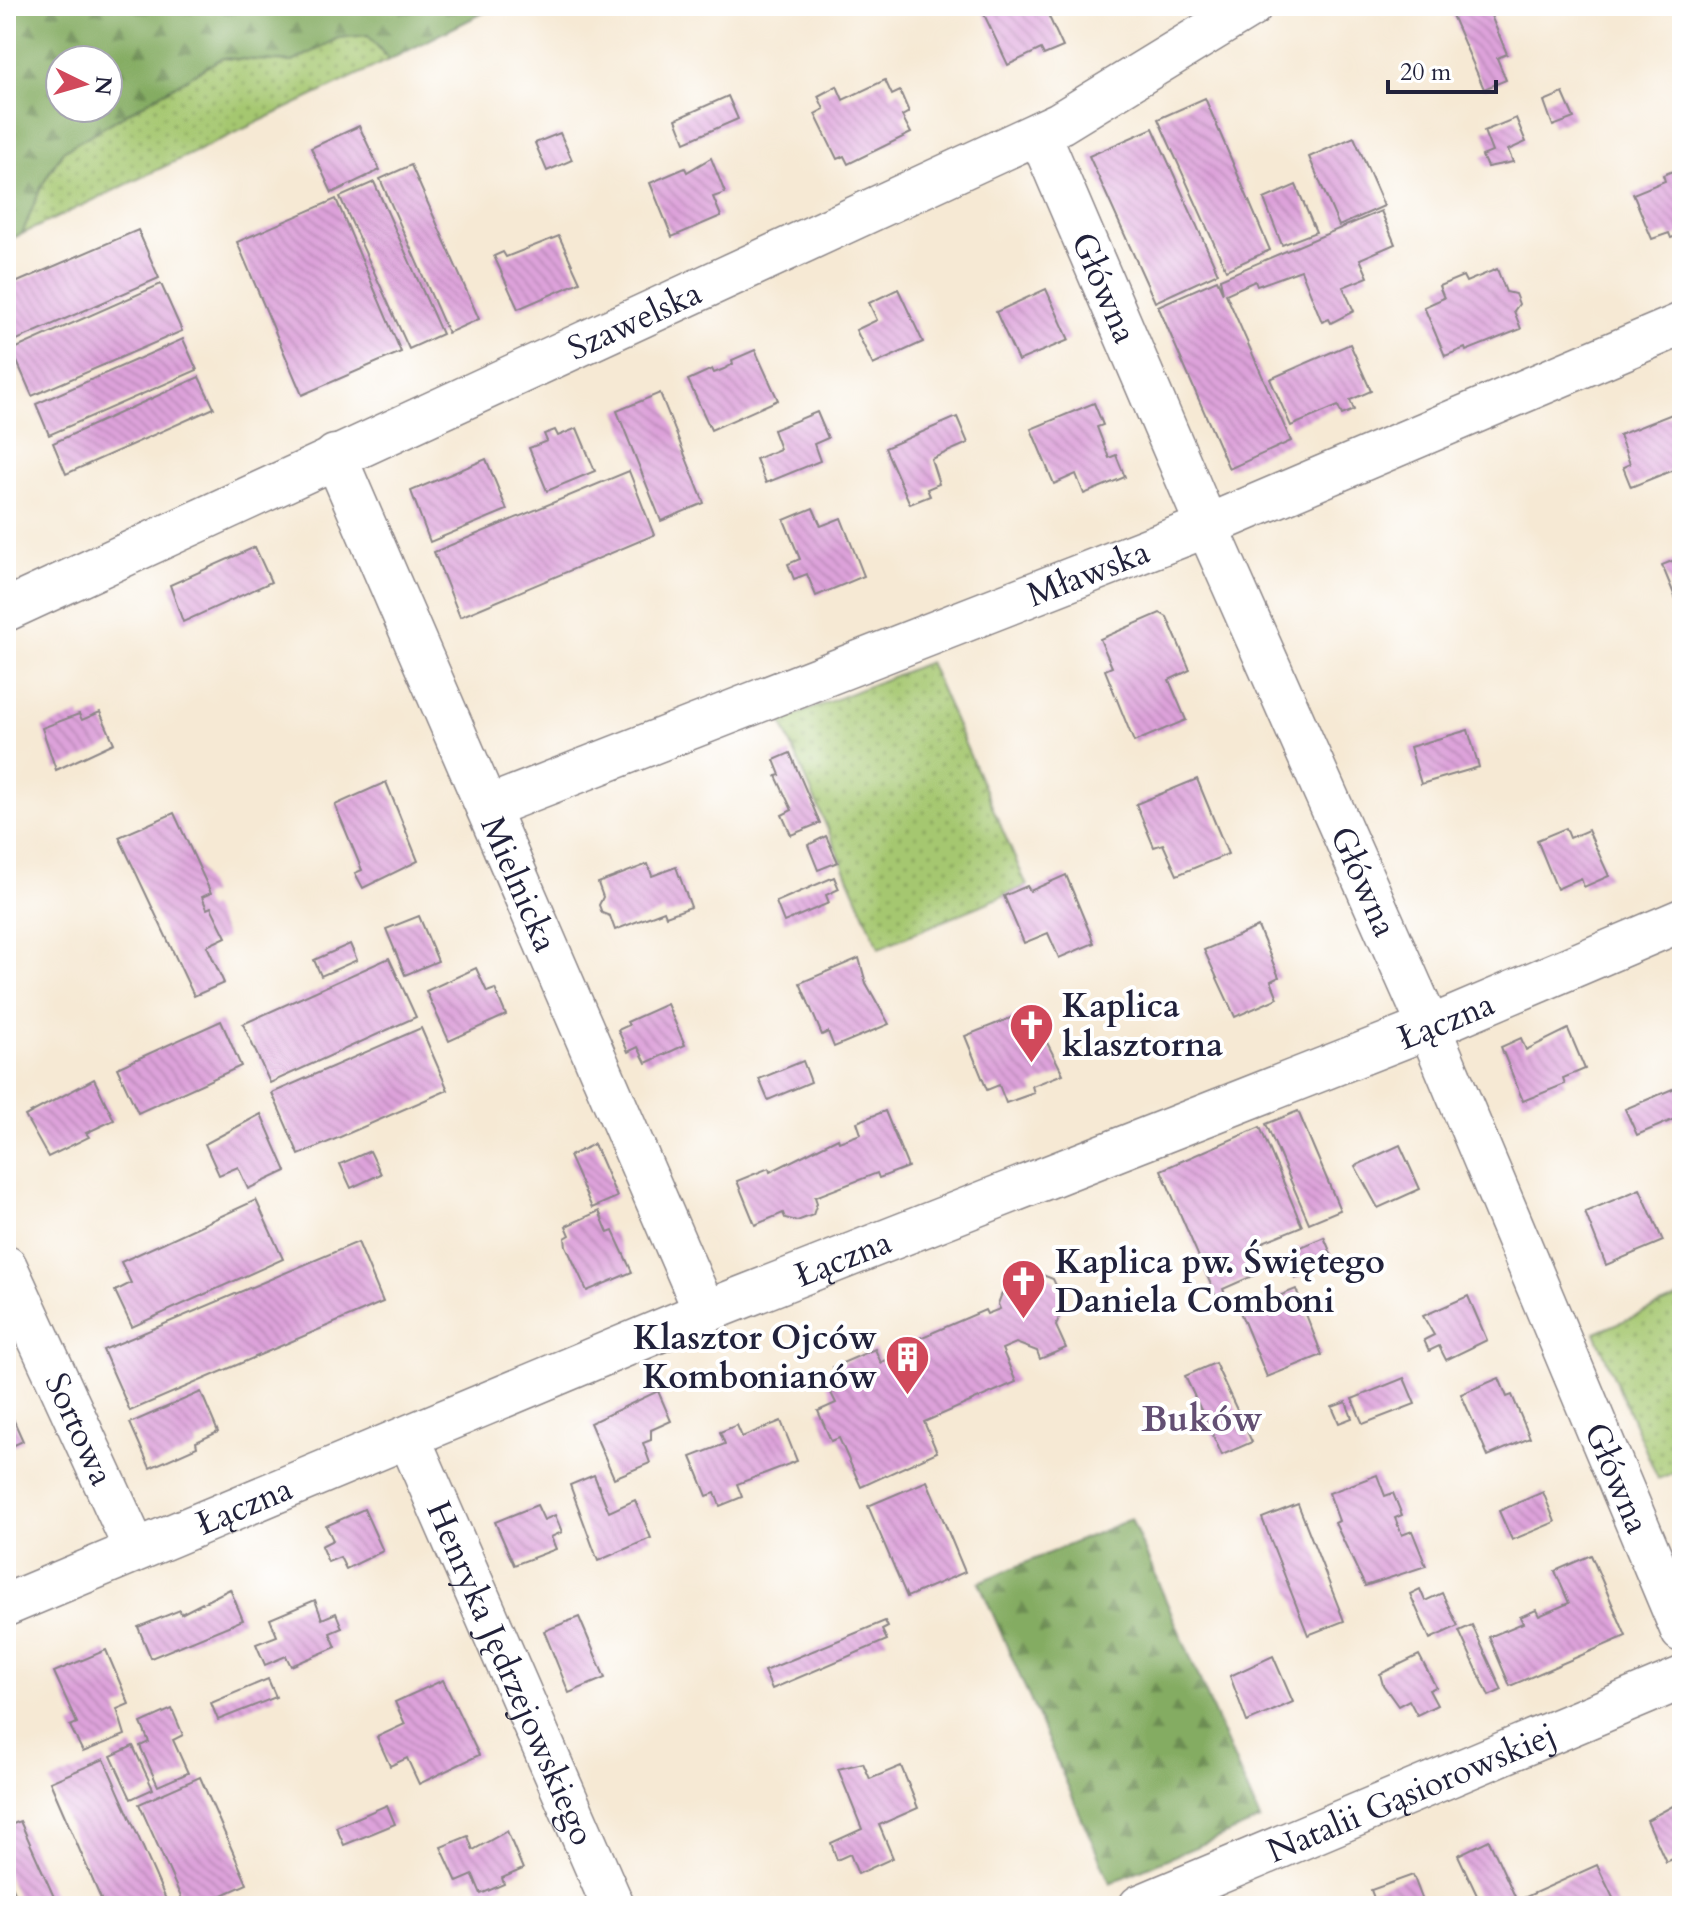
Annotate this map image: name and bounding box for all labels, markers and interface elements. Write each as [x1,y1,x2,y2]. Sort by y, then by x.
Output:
north arrow [44,44,124,124]
scale bar [1388,44,1496,94]
text: 20 m [1400,56,1452,89]
text: N [87,75,119,96]
street label: Główna [1060,225,1148,351]
street label: Szawelska [560,270,709,371]
street label: Mławska [1020,529,1156,618]
street label: Mielnicka [469,809,569,959]
street label: Główna [1319,819,1408,944]
street label: Łączna [1391,981,1501,1061]
place label: Kaplica klasztorna [1062,983,1223,1068]
church icon: Kaplica klasztorna [1007,1001,1055,1064]
street label: Łączna [788,1219,898,1298]
place label: Kaplica pw. Świętego Daniela Comboni [1055,1239,1385,1324]
church icon: Kaplica pw. Świętego Daniela Comboni [1000,1257,1048,1320]
place label: Klasztor Ojców Kombonianów [633,1315,877,1400]
building icon: Klasztor Ojców Kombonianów [884,1333,932,1396]
street label: Sortowa [33,1366,125,1493]
district label: Buków [1142,1395,1262,1444]
street label: Główna [1573,1416,1661,1541]
street label: Łączna [189,1466,300,1547]
street label: Henryka Jędrzejowskiego [415,1494,606,1852]
street label: Natalii Gąsiorowskiej [1260,1712,1563,1874]

